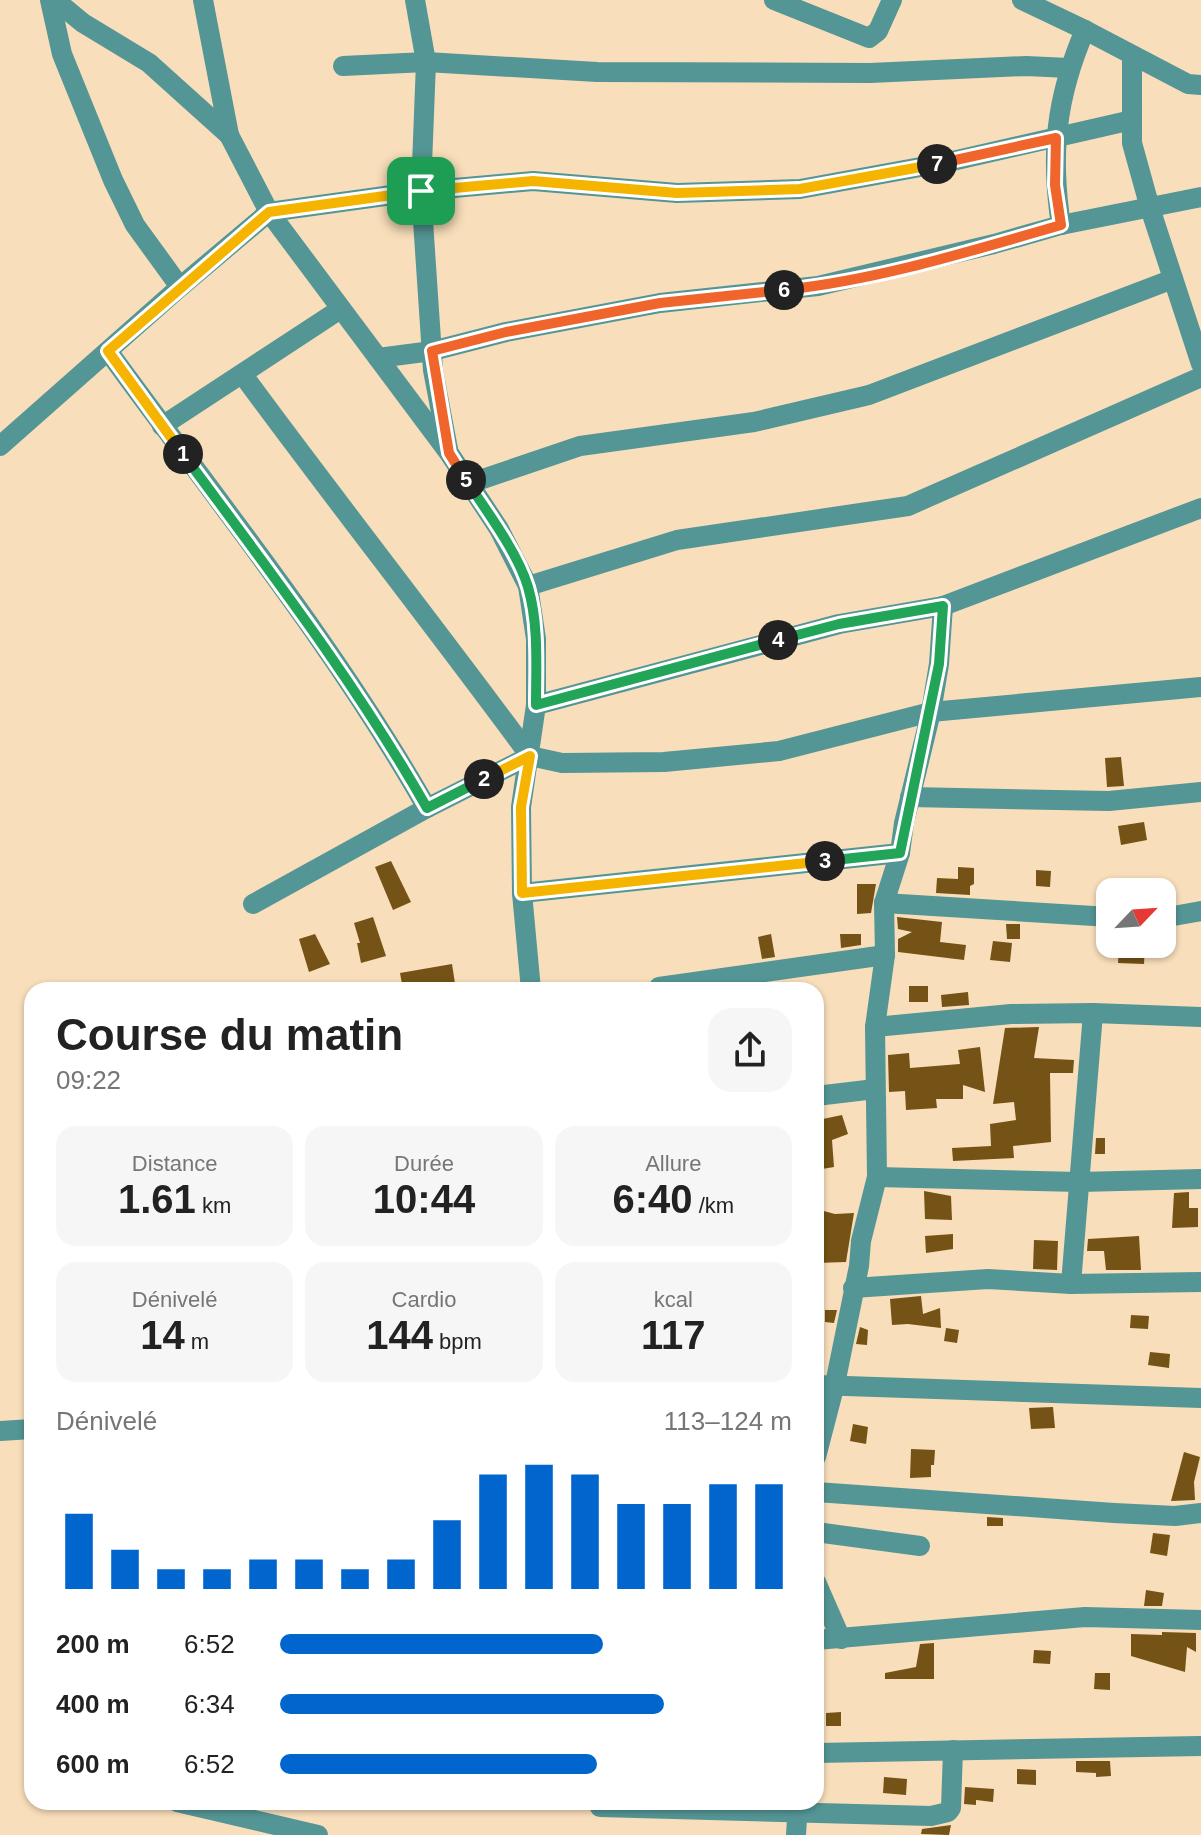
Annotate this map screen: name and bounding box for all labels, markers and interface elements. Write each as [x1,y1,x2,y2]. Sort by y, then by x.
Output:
pin: 7 [917,144,957,184]
text: 7 [931,151,943,176]
pin [387,157,455,225]
icon: arrive [399,169,443,213]
pin: 6 [764,270,804,310]
text: 6 [778,277,790,302]
pin: 1 [163,434,203,474]
text: 1 [177,441,189,466]
pin: 5 [446,460,486,500]
text: 5 [460,467,472,492]
pin: 4 [758,620,798,660]
text: 4 [772,627,784,652]
pin: 2 [464,759,504,799]
text: 2 [478,766,490,791]
pin: 3 [805,841,845,881]
text: 3 [819,848,831,873]
north arrow [1096,878,1176,958]
map controls [1096,878,1176,958]
button: share [708,1008,792,1092]
text: Course du matin [56,1010,403,1059]
text: 09:22 [56,1065,121,1095]
text: Distance [132,1151,217,1176]
text: Durée [394,1151,454,1176]
text: Allure [645,1151,701,1176]
text: 1.61 [118,1177,196,1221]
text: 10:44 [373,1177,475,1221]
text: 6:40 [613,1177,693,1221]
text: km [196,1193,231,1218]
text: /km [693,1193,734,1218]
text: Dénivelé [132,1287,217,1312]
text: Cardio [392,1287,456,1312]
text: kcal [654,1287,693,1312]
text: 14 [140,1313,185,1357]
text: 144 [366,1313,433,1357]
text: 117 [641,1313,706,1357]
text: m [185,1329,209,1354]
text: bpm [433,1329,482,1354]
text: Dénivelé [56,1406,157,1436]
text: 113–124 m [664,1406,792,1436]
text: 200 m [56,1629,130,1659]
text: 6:52 [184,1629,235,1659]
text: 400 m [56,1689,130,1719]
text: 6:34 [184,1689,235,1719]
text: 600 m [56,1749,130,1779]
text: 6:52 [184,1749,235,1779]

